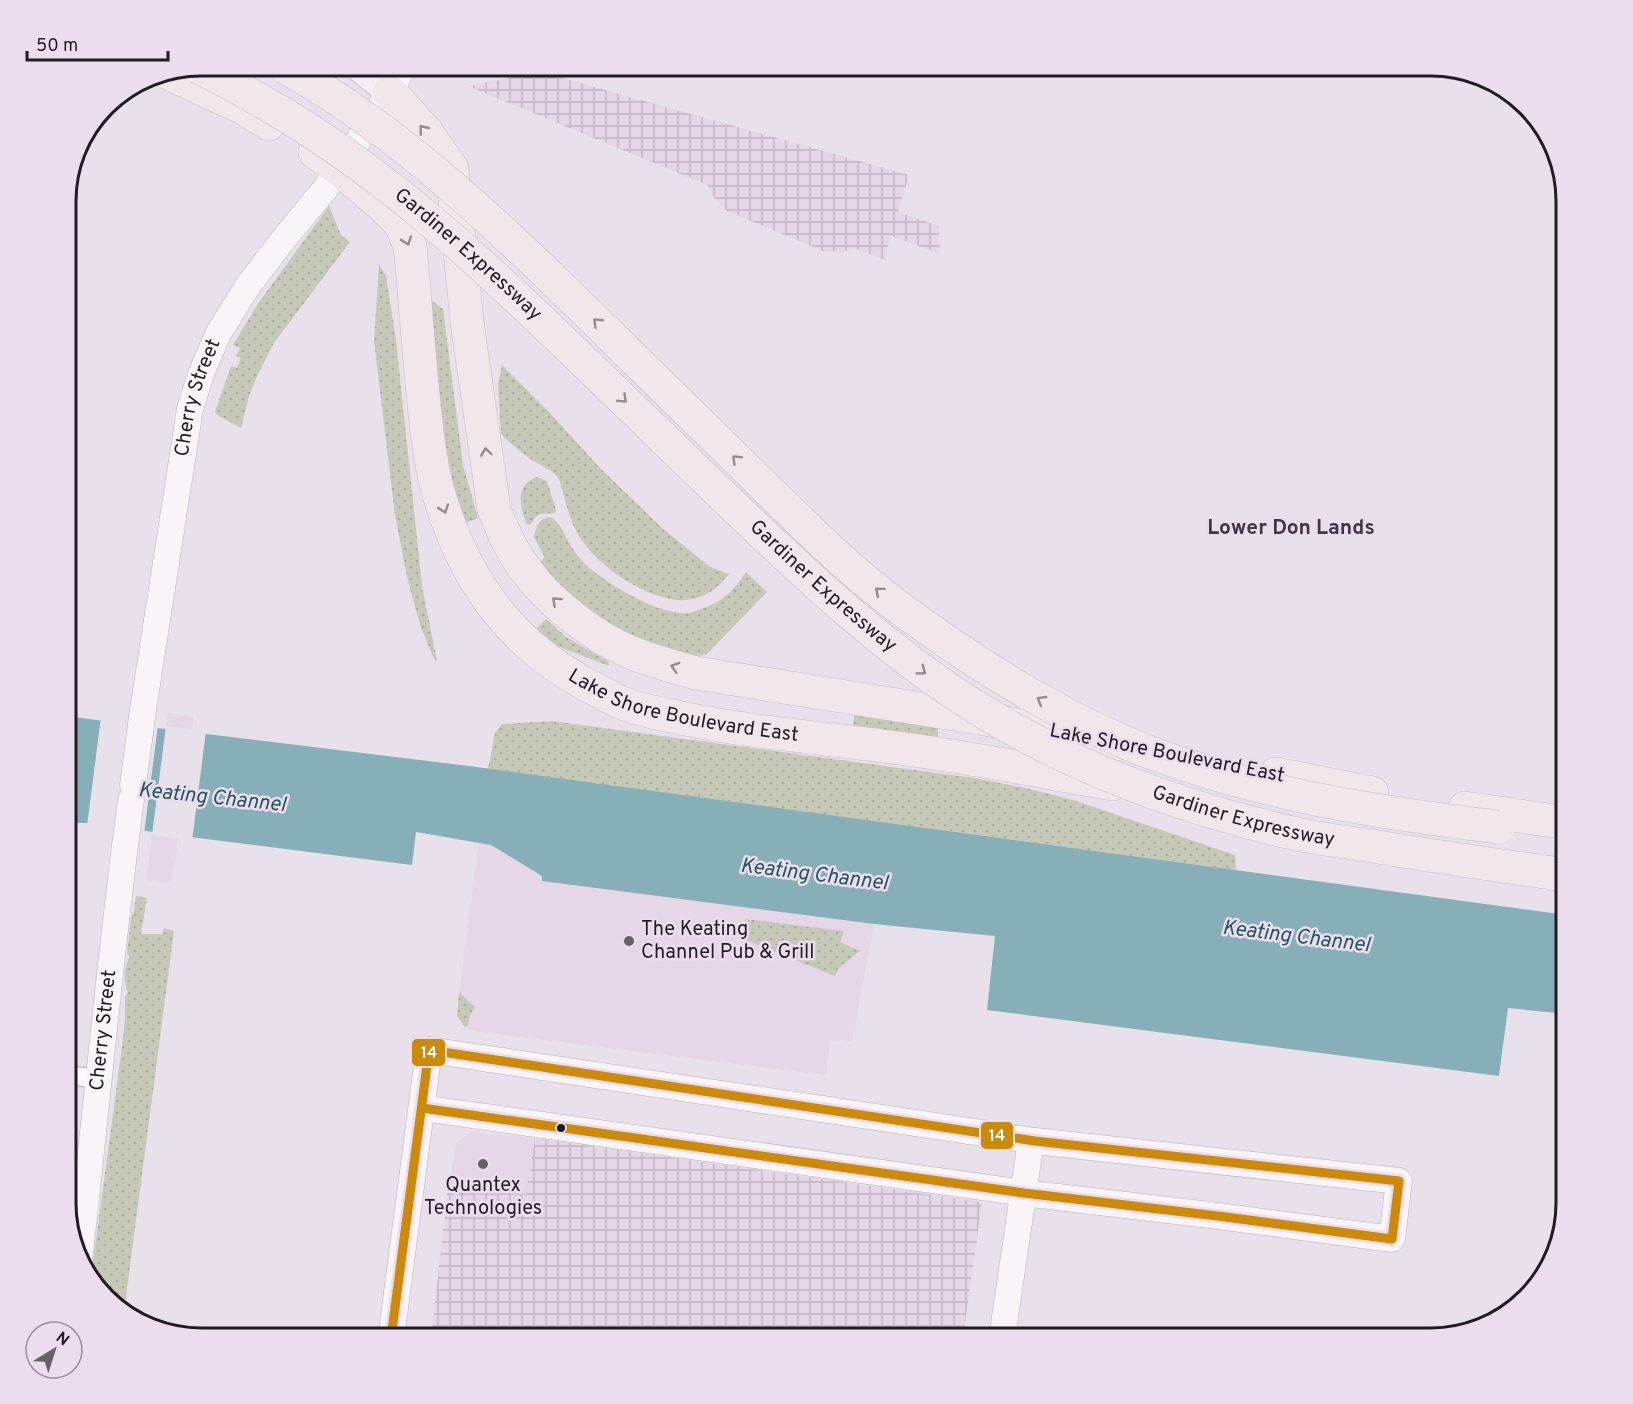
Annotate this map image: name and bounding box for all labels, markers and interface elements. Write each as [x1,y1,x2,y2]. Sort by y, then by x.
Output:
scale bar [27,24,168,62]
text: 50 m [36,35,78,58]
one-way arrow [420,125,431,136]
street label: Gardiner Expressway [389,183,547,327]
one-way arrow [400,235,412,246]
one-way arrow [594,319,605,330]
street label: Cherry Street [170,335,227,458]
one-way arrow [616,392,626,403]
one-way arrow [480,447,492,456]
one-way arrow [733,455,744,466]
one-way arrow [436,503,449,514]
street label: Gardiner Expressway [743,515,902,659]
district label: Lower Don Lands [1207,515,1375,542]
one-way arrow [875,588,886,599]
one-way arrow [552,597,562,608]
one-way arrow [671,662,681,674]
street label: Lake Shore Boulevard East [563,664,800,749]
one-way arrow [916,664,927,675]
one-way arrow [1037,695,1047,707]
street label: Lake Shore Boulevard East [1047,718,1287,790]
water label: Keating Channel [137,777,289,819]
street label: Gardiner Expressway [1148,780,1336,853]
water label: Keating Channel [739,853,891,898]
water label: Keating Channel [1221,915,1373,960]
place label: The Keating Channel Pub & Grill [641,917,815,966]
marker: The Keating Channel Pub & Grill [622,934,636,948]
street label: Cherry Street [85,969,123,1092]
line badge: 14 [411,1038,446,1067]
text: 14 [421,1044,437,1064]
line badge: 14 [980,1121,1014,1150]
unlabelled marker [555,1122,567,1134]
text: 14 [989,1127,1005,1147]
marker: Quantex Technologies [476,1157,490,1171]
place label: Quantex Technologies [424,1173,542,1222]
north arrow [24,1320,84,1380]
text: N [51,1328,73,1351]

